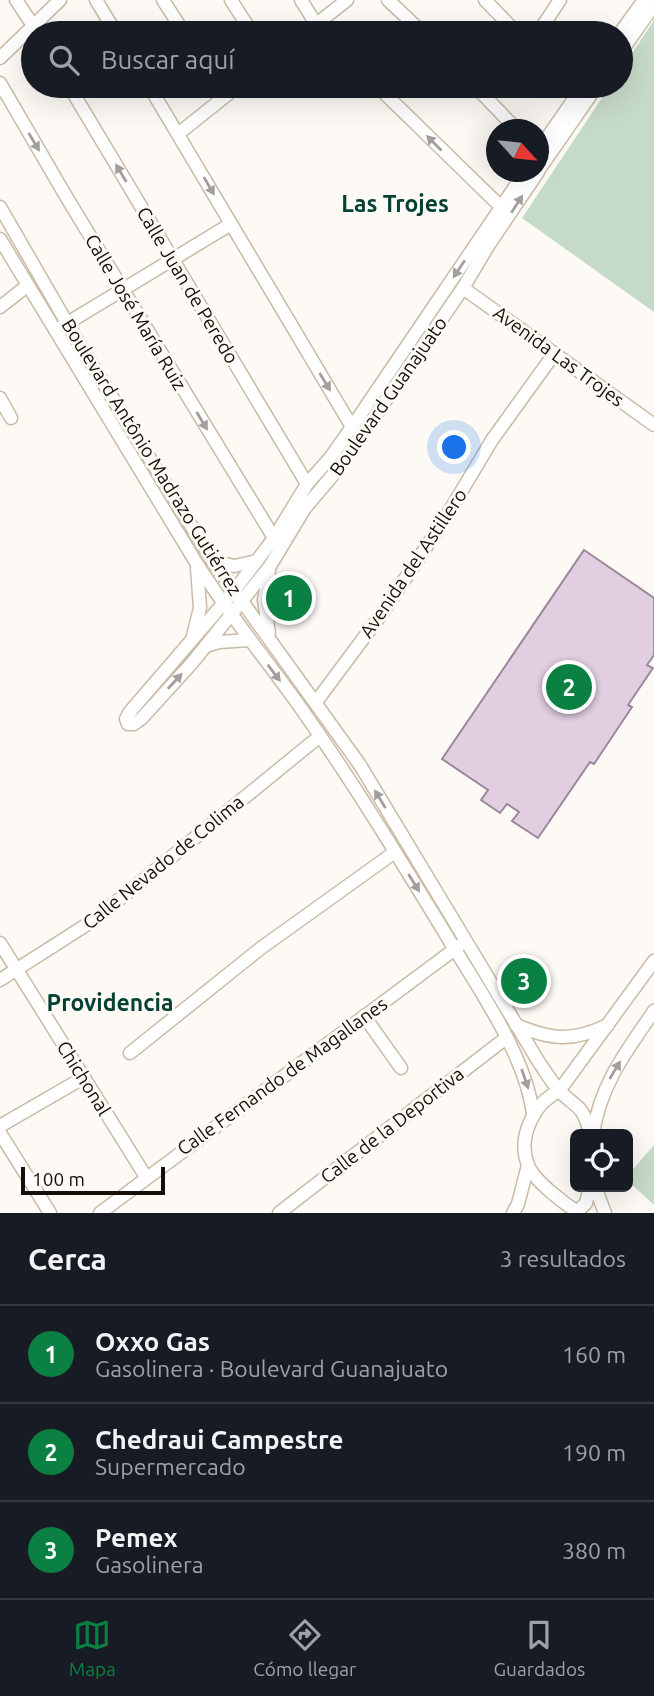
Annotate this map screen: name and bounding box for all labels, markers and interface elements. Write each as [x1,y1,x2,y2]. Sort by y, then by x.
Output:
search box [21,21,633,98]
icon: search [45,41,83,79]
text: Buscar aquí [101,45,235,74]
north arrow [486,119,549,182]
one-way arrow [28,133,40,152]
one-way arrow [427,135,443,152]
one-way arrow [115,164,128,183]
one-way arrow [203,177,215,196]
district label: Las Trojes [341,191,449,216]
one-way arrow [511,194,524,213]
street label: Calle Juan de Peredo [133,203,243,367]
street label: Calle José María Ruiz [81,230,191,394]
one-way arrow [453,259,466,279]
street label: Avenida Las Trojes [489,301,629,411]
street label: Boulevard Guanajuato [325,312,451,480]
street label: Boulevard Antônio Madrazo Gutiérrez [57,315,247,600]
one-way arrow [319,372,332,391]
one-way arrow [196,411,209,430]
your location [437,430,471,464]
street label: Avenida del Astillero [355,484,471,642]
pin: 1 [266,572,312,624]
pin: 2 [546,661,592,713]
one-way arrow [267,664,282,682]
one-way arrow [167,673,183,690]
one-way arrow [374,789,386,808]
street label: Calle Nevado de Colima [78,790,248,934]
one-way arrow [407,873,420,893]
pin: 3 [501,955,547,1007]
district label: Providencia [47,990,173,1015]
street label: Calle Fernando de Magallanes [173,992,391,1160]
street label: Chichonal [53,1037,115,1119]
one-way arrow [608,1061,621,1080]
street label: Calle de la Deportiva [316,1062,468,1188]
one-way arrow [521,1069,531,1090]
map controls [570,1129,633,1192]
button: locate [570,1129,633,1192]
scale bar [21,1164,164,1196]
text: 100 m [32,1168,85,1190]
text: Cerca [28,1242,107,1276]
text: 3 resultados [500,1246,626,1271]
text: Oxxo Gas [95,1327,210,1356]
text: 1 [45,1342,57,1367]
text: 160 m [562,1342,626,1367]
text: Gasolinera · Boulevard Guanajuato [95,1356,448,1381]
text: Chedraui Campestre [95,1425,343,1454]
text: 2 [45,1440,57,1465]
text: 190 m [562,1440,626,1465]
text: Supermercado [95,1454,246,1479]
text: Pemex [95,1523,178,1552]
text: 3 [45,1538,57,1563]
text: 380 m [562,1538,626,1563]
text: Gasolinera [95,1552,203,1577]
tab: Mapa [69,1616,116,1680]
tab: Cómo llegar [253,1616,356,1680]
tab: Guardados [494,1616,585,1680]

